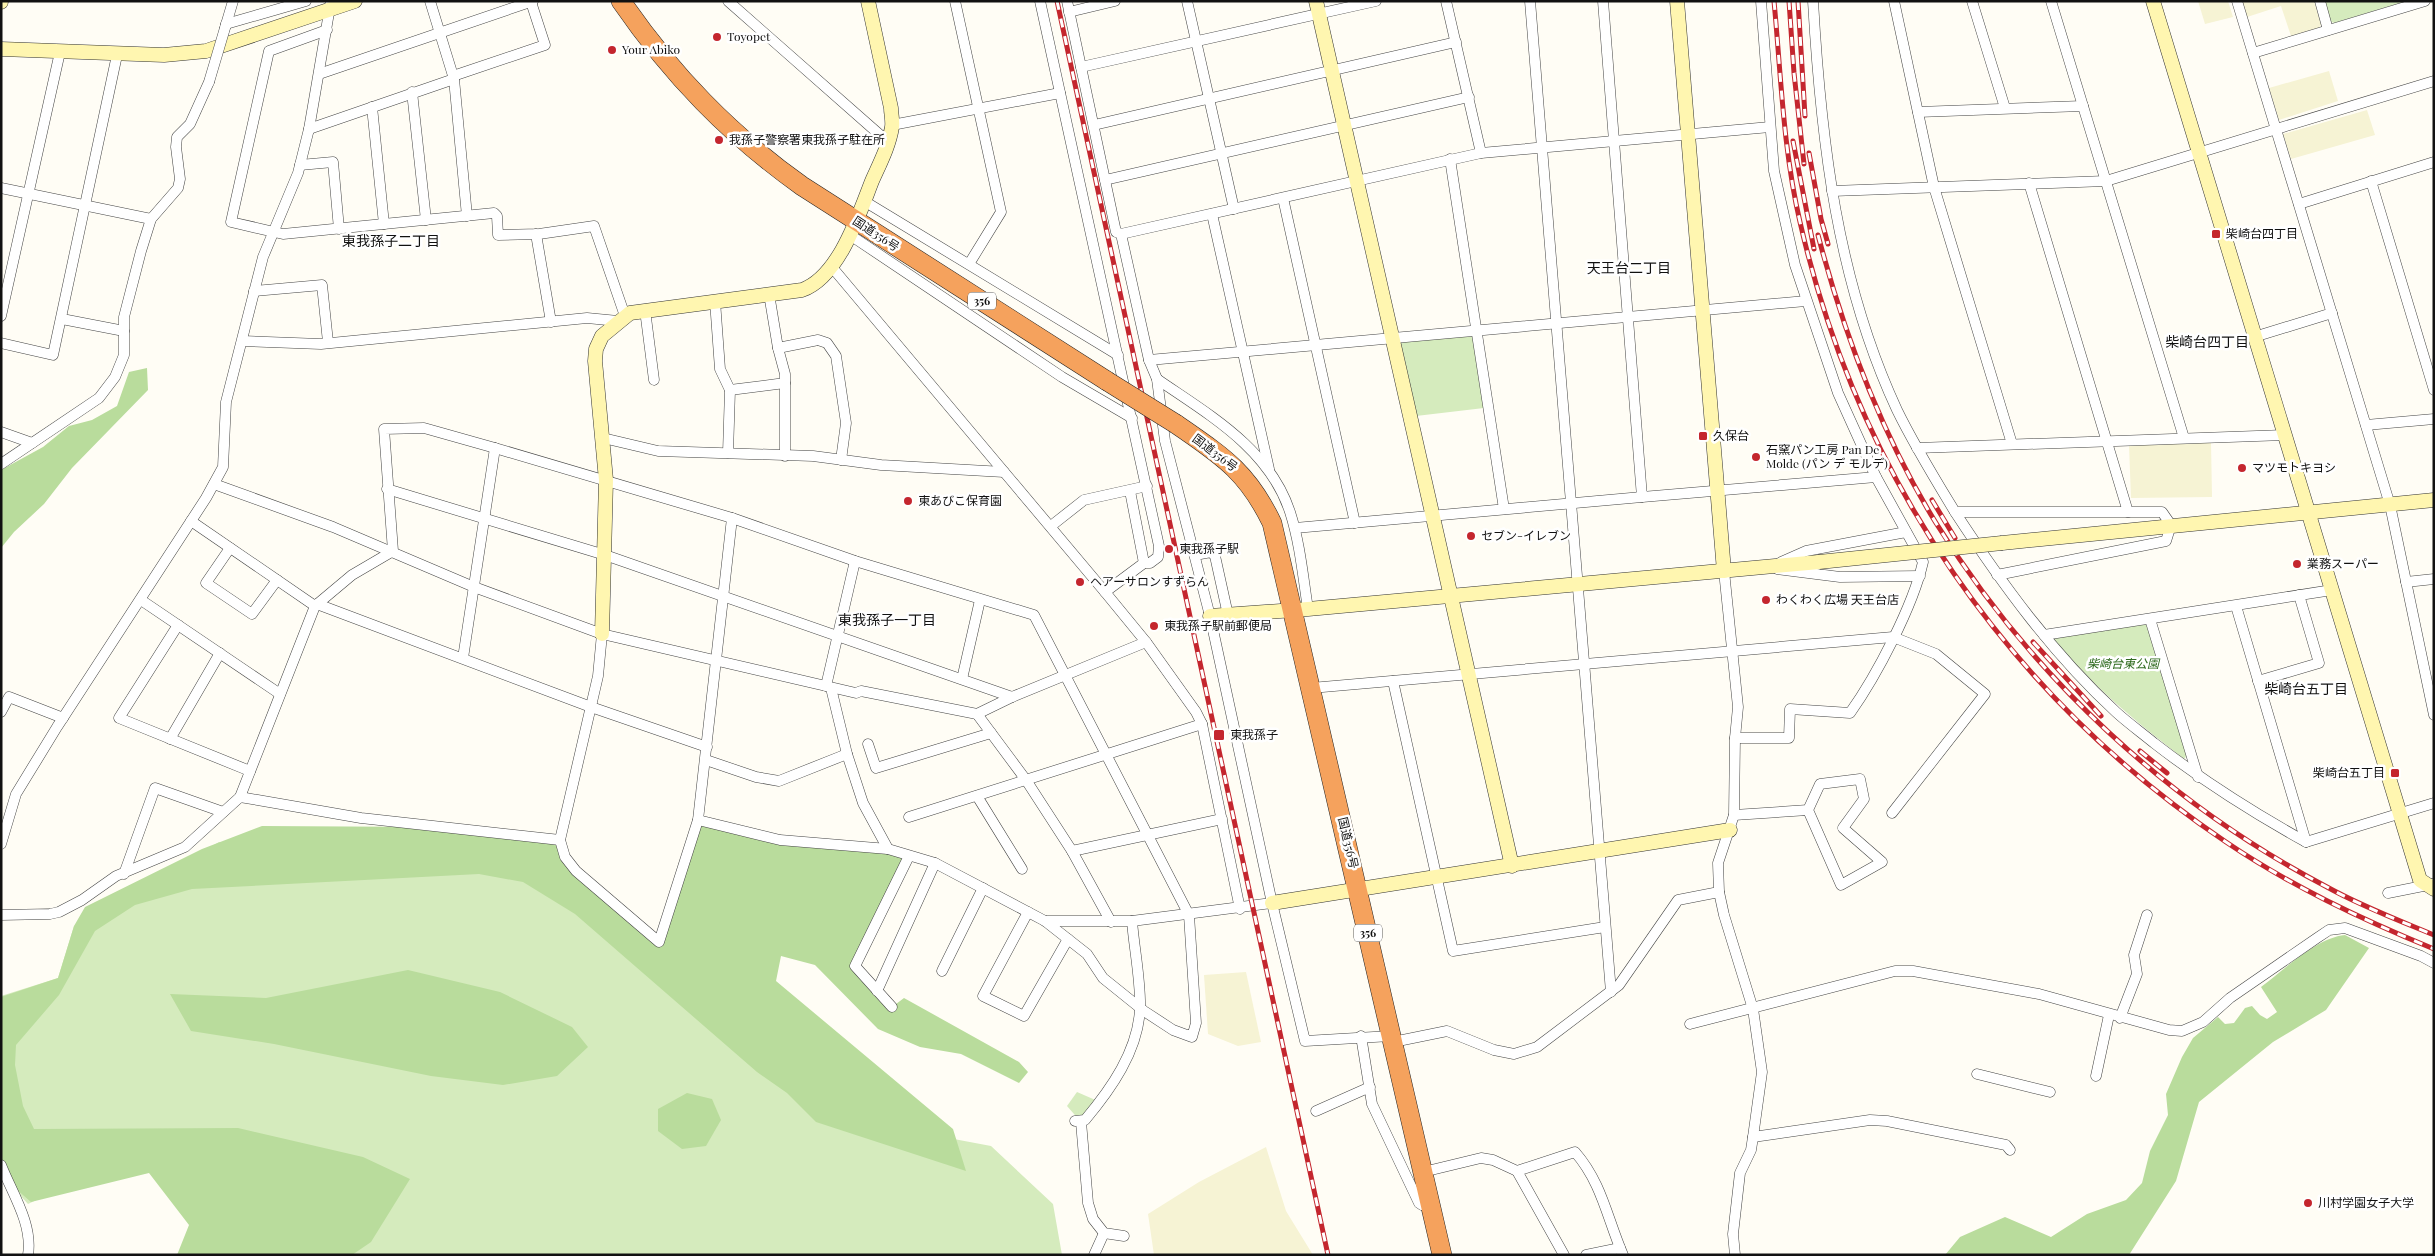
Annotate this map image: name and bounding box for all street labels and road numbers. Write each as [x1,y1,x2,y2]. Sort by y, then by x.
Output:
street label: 国道356号 [850,212,903,254]
road number: 356 [968,292,996,310]
street label: 国道356号 [1190,430,1241,474]
street label: 国道356号 [1335,815,1363,870]
road number: 356 [1354,924,1382,941]

